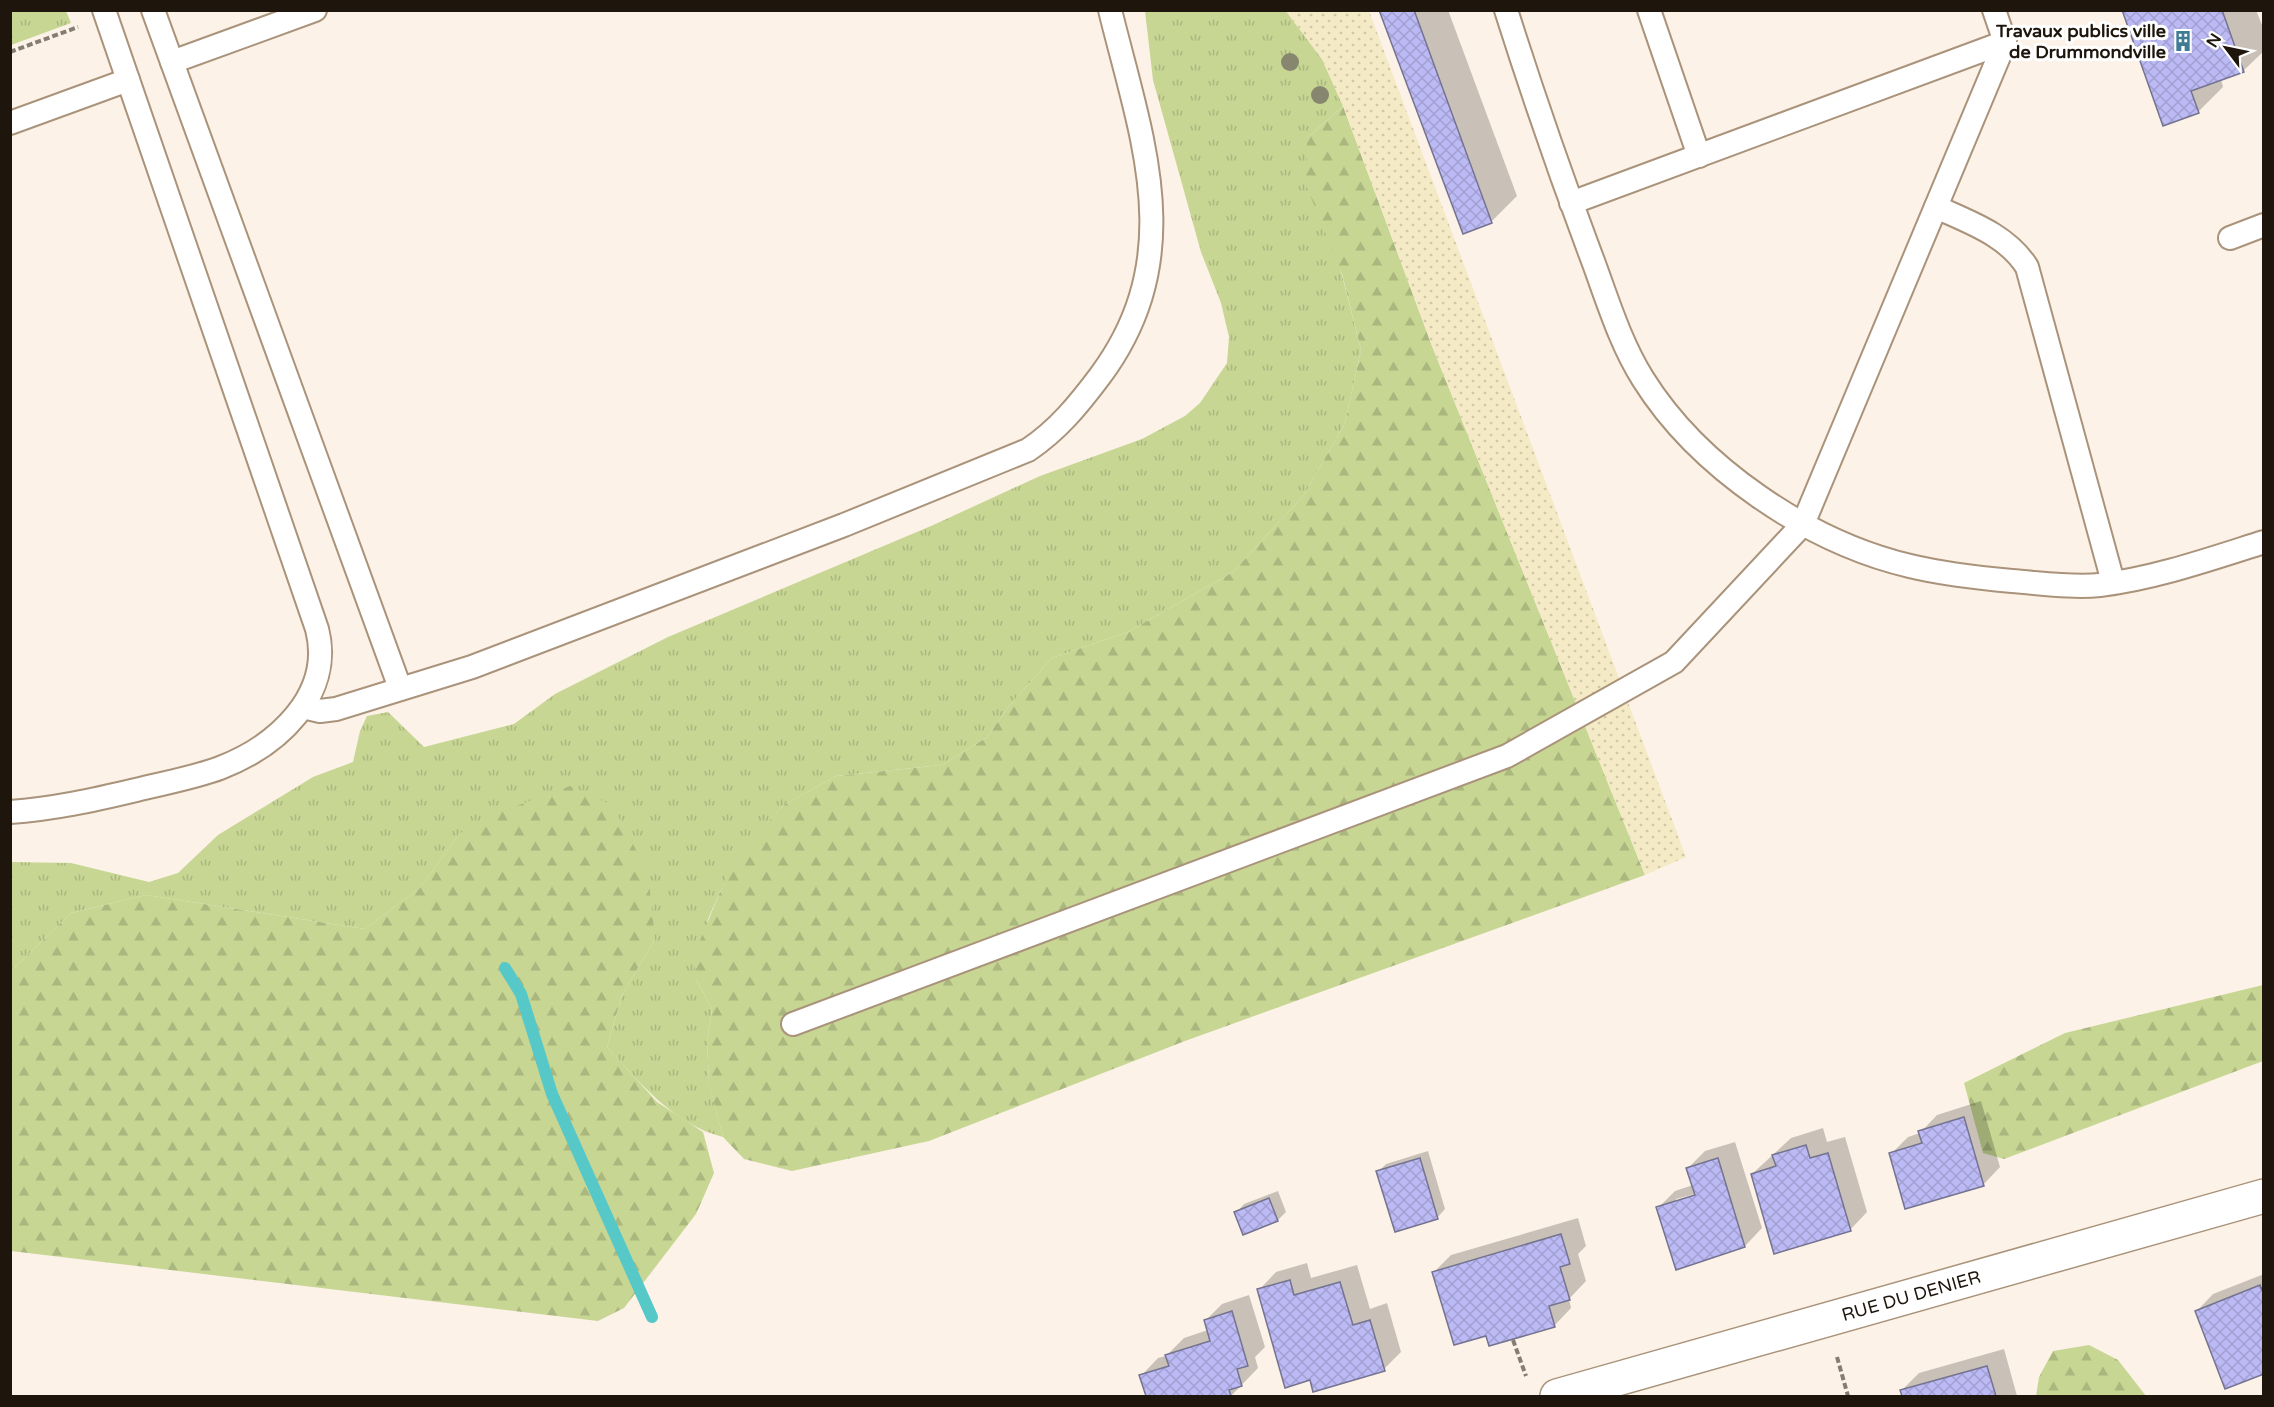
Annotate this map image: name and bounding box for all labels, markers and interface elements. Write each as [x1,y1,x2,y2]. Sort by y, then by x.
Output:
north arrow [2196,18,2256,78]
place label: Travaux publics ville de Drummondville [1995,20,2166,63]
building icon: Travaux publics ville de Drummondville [2171,29,2195,53]
text: N [2202,30,2226,51]
street label: RUE DU DENIER [1839,1266,1983,1326]

